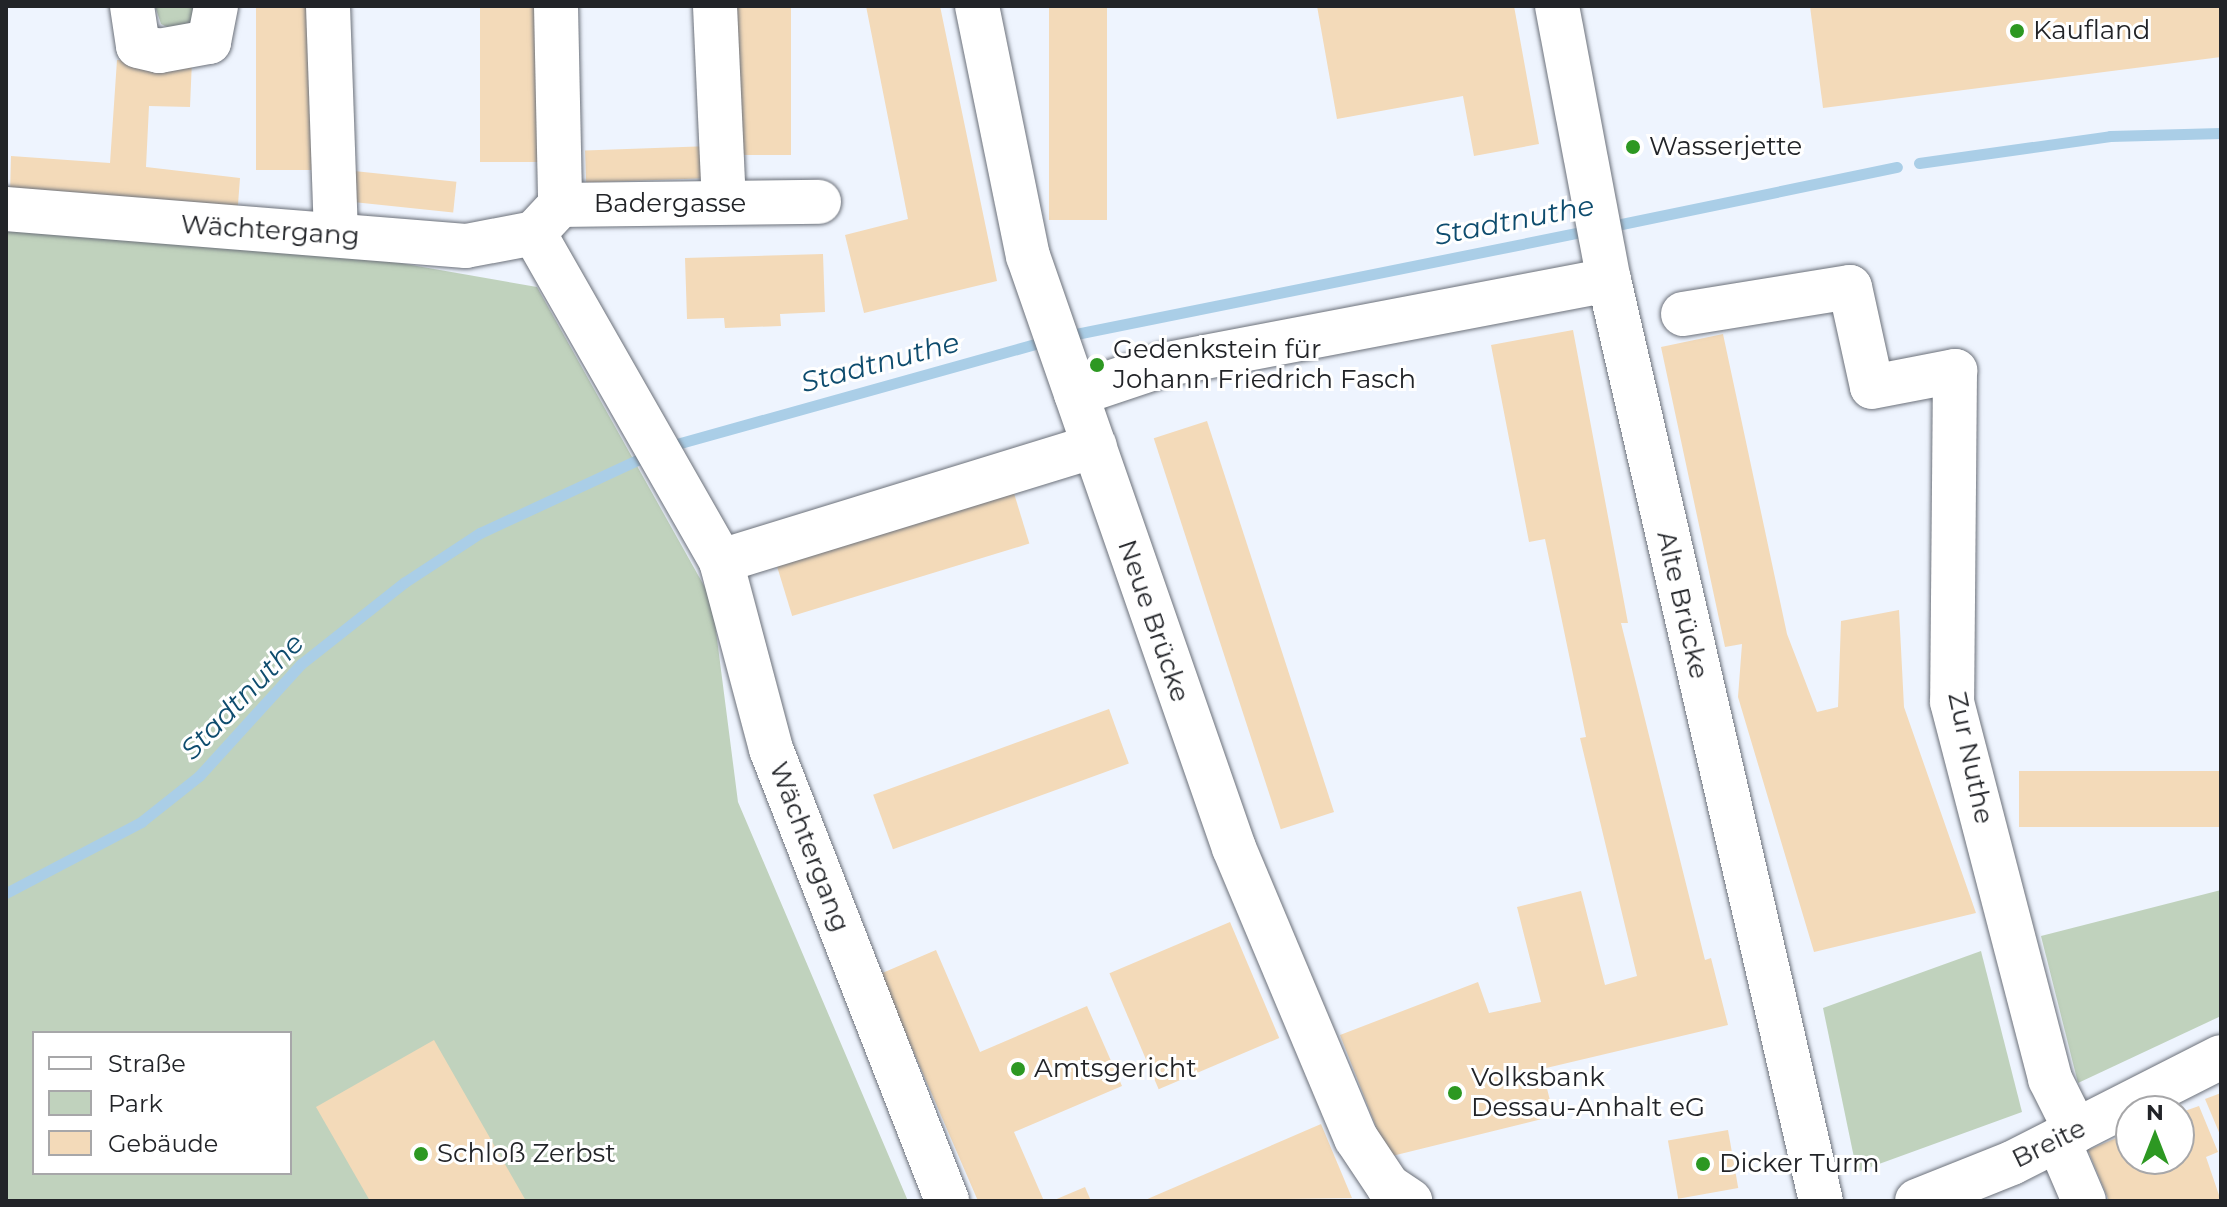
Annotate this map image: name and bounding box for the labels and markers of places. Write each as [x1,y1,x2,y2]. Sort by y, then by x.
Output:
place label: Kaufland [2033,15,2150,47]
marker: Kaufland [2008,22,2026,40]
place label: Wasserjette [1649,131,1802,163]
marker: Wasserjette [1624,138,1642,156]
place label: Gedenkstein für Johann Friedrich Fasch [1113,334,1416,396]
marker: Gedenkstein für Johann Friedrich Fasch [1088,356,1106,374]
place label: Amtsgericht [1034,1053,1197,1085]
marker: Amtsgericht [1009,1060,1027,1078]
place label: Volksbank Dessau-Anhalt eG [1471,1062,1705,1124]
marker: Volksbank Dessau-Anhalt eG [1446,1084,1464,1102]
place label: Schloß Zerbst [437,1138,616,1170]
marker: Schloß Zerbst [412,1145,430,1163]
place label: Dicker Turm [1719,1148,1880,1180]
marker: Dicker Turm [1694,1155,1712,1173]

